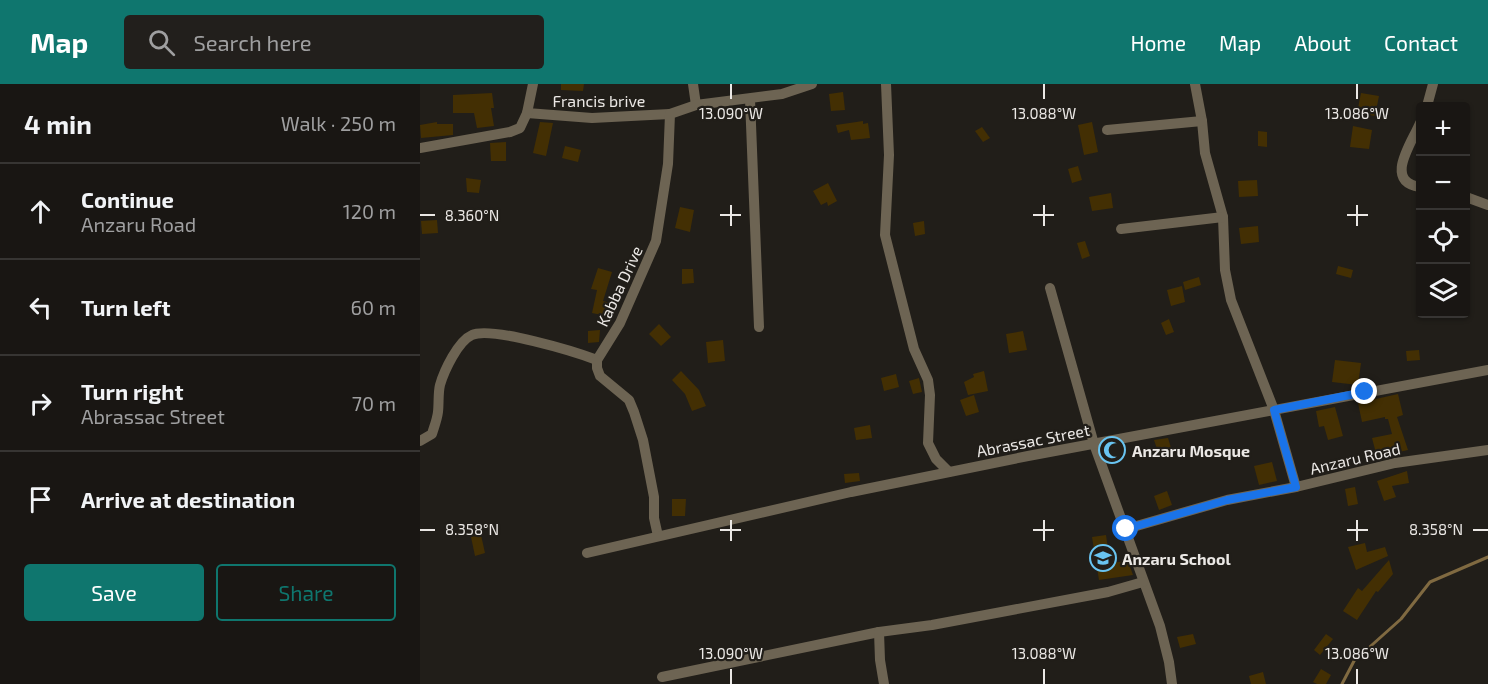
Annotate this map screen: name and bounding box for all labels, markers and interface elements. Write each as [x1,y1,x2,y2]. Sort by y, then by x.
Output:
search box [124,15,544,69]
text: Map [30,25,88,59]
icon: search [145,26,178,59]
text: Search here [193,29,312,55]
text: Home [1130,30,1186,55]
text: Map [1219,30,1261,55]
text: About [1294,30,1351,55]
text: Contact [1384,30,1458,55]
street label: Francis brive [553,91,645,110]
map controls [1416,102,1470,318]
button: + [1416,102,1470,156]
text: 13.090°W [699,104,763,122]
text: 13.088°W [1012,104,1076,122]
text: 13.086°W [1325,104,1389,122]
text: 4 min [24,108,92,139]
text: Walk · 250 m [281,111,396,135]
button: − [1416,156,1470,210]
text: Continue [81,186,174,212]
icon: ahead [24,195,57,228]
text: 120 m [343,199,396,223]
text: 8.360°N [445,206,499,224]
button: locate [1416,210,1470,264]
text: Anzaru Road [81,212,196,236]
street label: Kabba Drive [592,243,646,329]
button: layers [1416,264,1470,318]
icon: left [24,291,57,324]
text: Turn left [81,294,170,320]
text: 60 m [351,295,396,319]
text: Turn right [81,378,183,404]
route end [1351,378,1377,404]
icon: right [24,387,57,420]
text: 70 m [352,391,396,415]
text: Abrassac Street [81,404,225,428]
street label: Abrassac Street [975,420,1091,460]
mosque icon: Anzaru Mosque [1097,435,1127,465]
street label: Anzaru Road [1308,438,1402,478]
place label: Anzaru Mosque [1132,441,1250,460]
icon: arrive [24,483,57,516]
text: Arrive at destination [81,486,295,512]
route start [1112,515,1138,541]
text: 8.358°N [445,520,499,538]
text: 8.358°N [1409,520,1463,538]
school or university icon: Anzaru School [1088,543,1118,573]
place label: Anzaru School [1122,549,1231,568]
button: Save [24,564,204,621]
button: Share [216,564,396,621]
text: 13.090°W [699,644,763,662]
text: 13.088°W [1012,644,1076,662]
text: 13.086°W [1325,644,1389,662]

